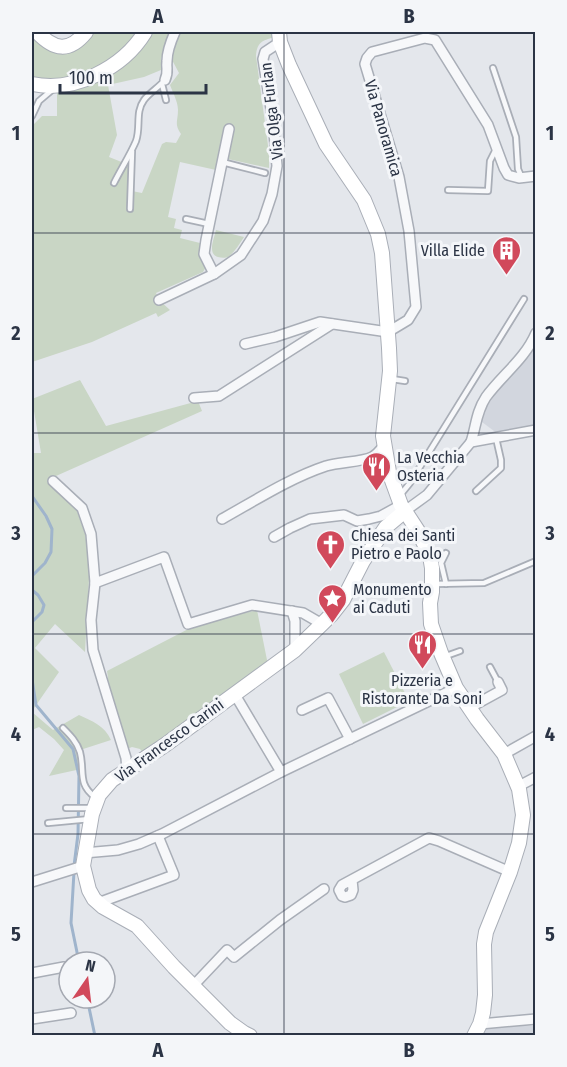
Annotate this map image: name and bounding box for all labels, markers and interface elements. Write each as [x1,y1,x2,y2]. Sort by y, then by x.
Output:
text: A [152,4,165,28]
text: B [403,4,415,28]
scale bar [60,57,206,95]
street label: Via Olga Furlan [256,61,287,161]
text: 100 m [69,67,113,89]
street label: Via Panoramica [361,78,406,179]
text: 1 [12,121,20,145]
text: 1 [546,121,554,145]
building icon: Villa Elide [490,234,522,276]
place label: Villa Elide [421,241,485,260]
text: 2 [10,321,21,345]
text: 2 [544,321,555,345]
place label: La Vecchia Osteria [397,448,465,485]
restaurant icon: La Vecchia Osteria [360,450,392,492]
text: 3 [10,521,21,545]
text: 3 [544,521,555,545]
place label: Chiesa dei Santi Pietro e Paolo [351,526,455,563]
church icon: Chiesa dei Santi Pietro e Paolo [314,528,346,570]
place label: Monumento ai Caduti [353,580,432,617]
place icon: Monumento ai Caduti [316,582,348,624]
restaurant icon: Pizzeria e Ristorante Da Soni [406,628,438,670]
place label: Pizzeria e Ristorante Da Soni [362,671,482,708]
street label: Via Francesco Carini [111,695,227,786]
text: 4 [11,722,21,746]
text: 4 [545,722,555,746]
text: 5 [11,922,21,946]
text: 5 [545,922,555,946]
north arrow [57,950,117,1010]
text: N [84,956,97,976]
text: A [152,1038,165,1062]
text: B [403,1038,415,1062]

